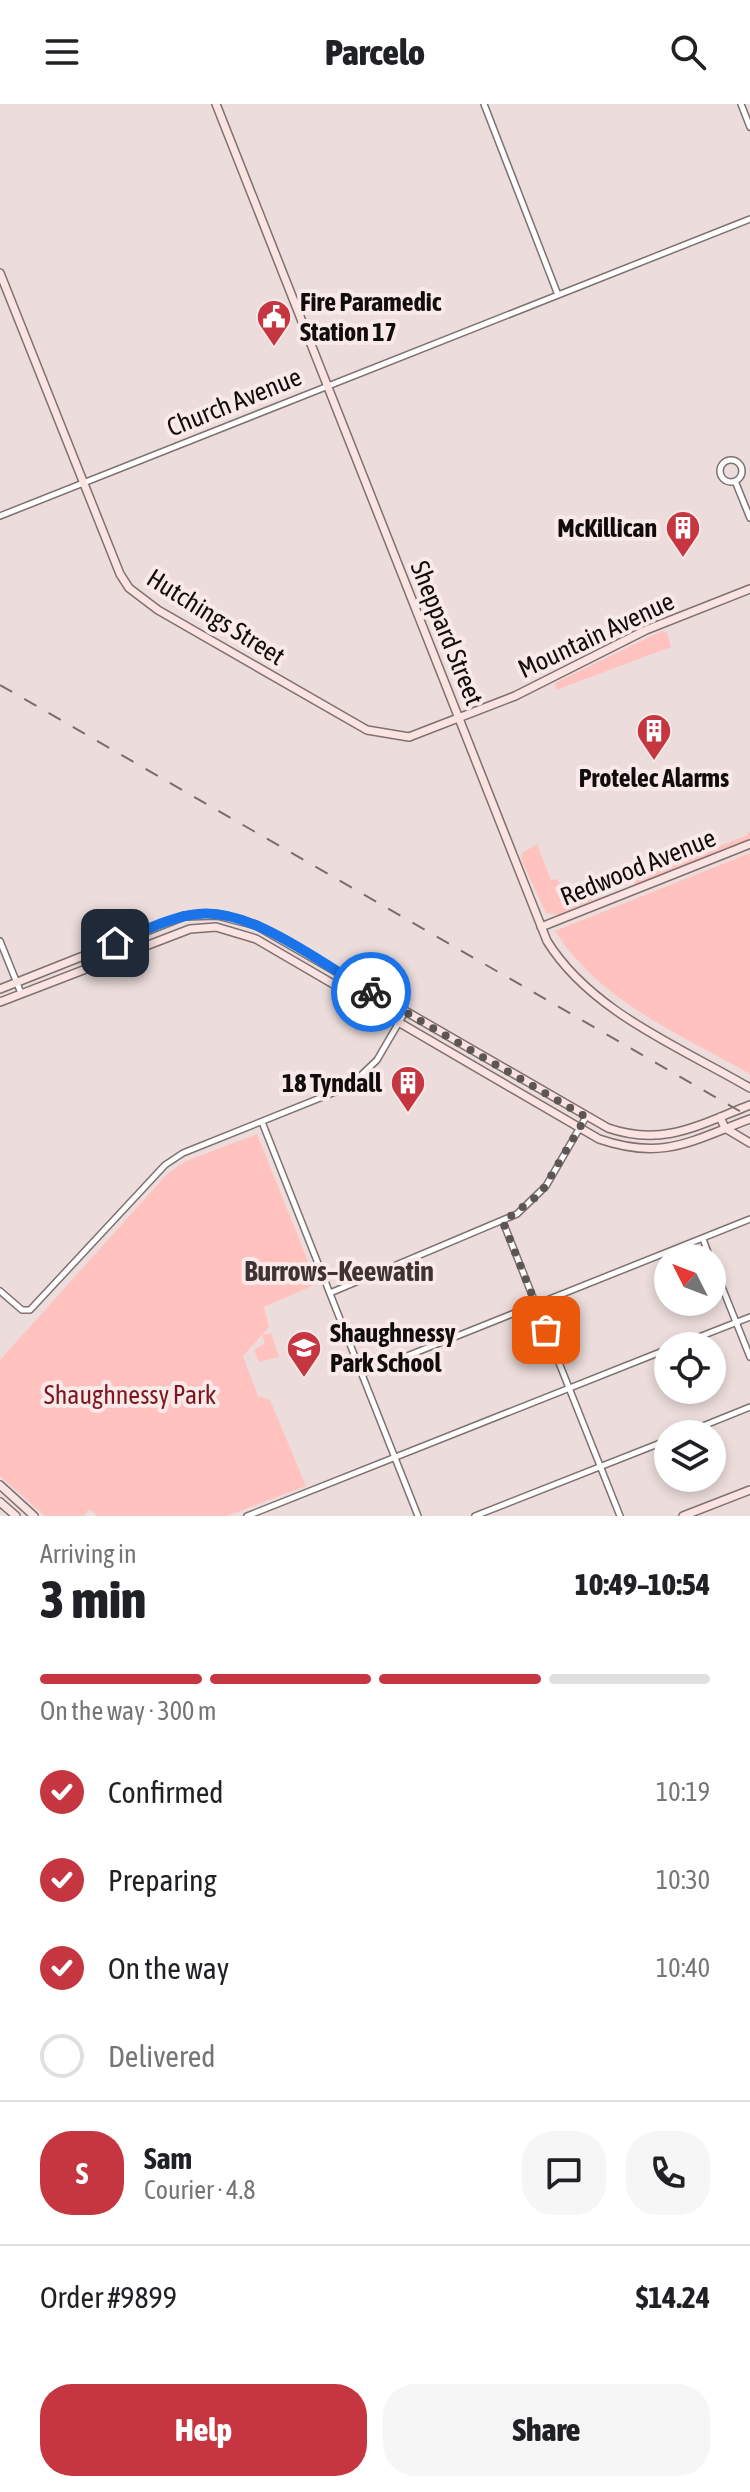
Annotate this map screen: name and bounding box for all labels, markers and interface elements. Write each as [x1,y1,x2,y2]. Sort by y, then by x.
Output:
icon: menu [40,30,84,74]
icon: search [666,30,710,74]
text: Parcelo [325,31,425,73]
place label: Fire Paramedic Station 17 [300,287,442,347]
public building icon: Fire Paramedic Station 17 [255,298,293,348]
street label: Church Avenue [162,361,306,443]
building icon: McKillican [664,509,702,559]
place label: McKillican [557,513,657,543]
street label: Sheppard Street [404,557,490,709]
street label: Hutchings Street [142,563,290,671]
street label: Mountain Avenue [513,586,679,684]
building icon: Protelec Alarms [635,712,673,762]
place label: Protelec Alarms [579,763,729,793]
street label: Redwood Avenue [556,822,720,912]
pin [81,909,149,977]
icon: home [93,921,137,965]
courier [331,952,411,1032]
icon: bike [349,970,393,1014]
building icon: 18 Tyndall [389,1064,427,1114]
place label: 18 Tyndall [282,1068,383,1098]
north arrow [654,1244,726,1316]
map controls [654,1244,726,1492]
district label: Burrows–Keewatin [244,1255,434,1287]
pin [512,1296,580,1364]
icon: bag [524,1308,568,1352]
place label: Shaughnessy Park School [330,1318,456,1378]
school or university icon: Shaughnessy Park School [285,1329,323,1379]
button: locate [654,1332,726,1404]
park label: Shaughnessy Park [44,1380,216,1410]
button: layers [654,1420,726,1492]
text: Arriving in [40,1539,137,1569]
text: 10:49–10:54 [575,1567,710,1601]
text: 3 min [40,1569,146,1629]
text: On the way · 300 m [40,1696,217,1726]
icon: check [40,1770,84,1814]
text: Confirmed [108,1775,223,1809]
text: 10:19 [656,1777,710,1807]
icon: check [40,1858,84,1902]
text: Preparing [108,1863,217,1897]
text: 10:30 [656,1865,710,1895]
icon: check [40,1946,84,1990]
text: On the way [108,1951,229,1985]
text: 10:40 [656,1953,710,1983]
text: Delivered [108,2039,216,2073]
button: chat [522,2131,606,2215]
button: phone [626,2131,710,2215]
text: Sam [144,2141,192,2175]
text: S [76,2156,88,2190]
text: Courier · 4.8 [144,2175,255,2205]
text: Order #9899 [40,2280,177,2314]
text: $14.24 [636,2280,710,2314]
button: Help [40,2384,367,2476]
button: Share [383,2384,710,2476]

